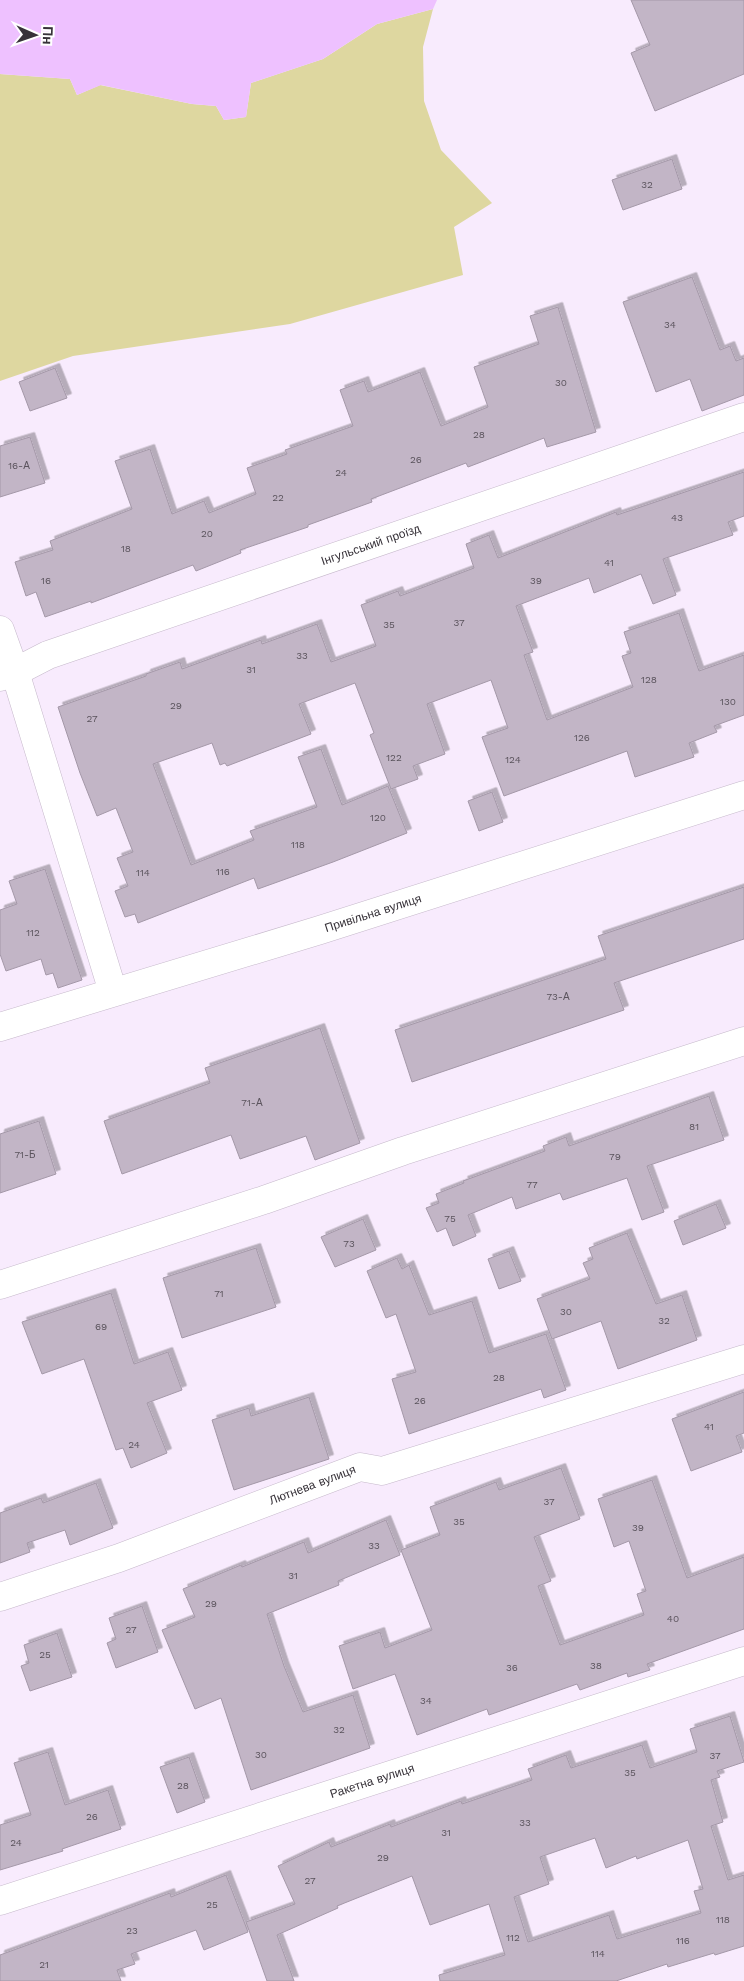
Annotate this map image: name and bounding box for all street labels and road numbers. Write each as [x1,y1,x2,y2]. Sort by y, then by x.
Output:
street label: Інгульський проїзд [319,521,422,568]
street label: Привільна вулиця [323,891,423,935]
street label: Лютнева вулиця [267,1462,358,1508]
street label: Ракетна вулиця [328,1761,416,1801]

